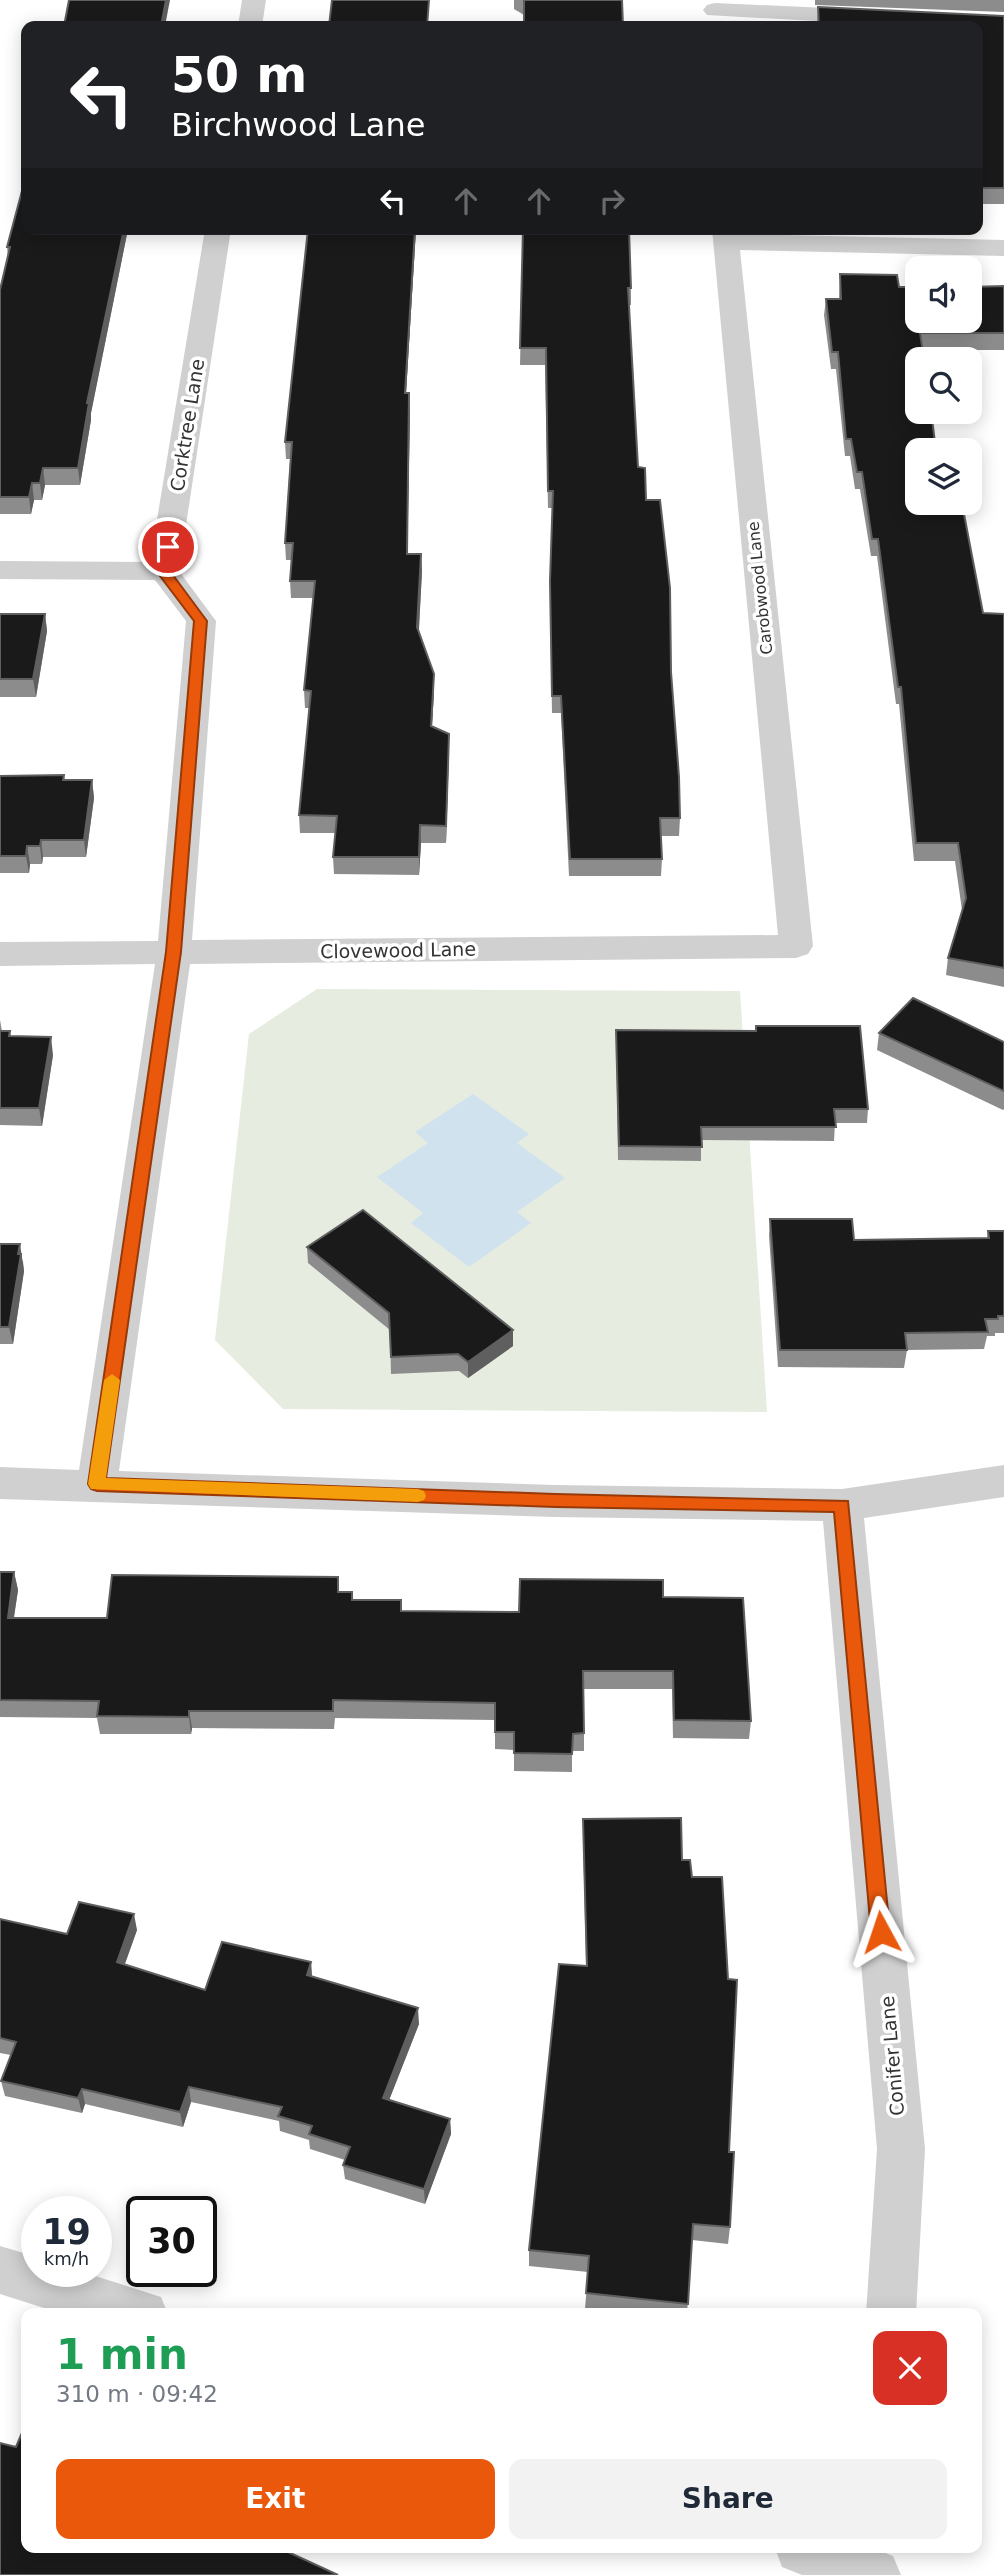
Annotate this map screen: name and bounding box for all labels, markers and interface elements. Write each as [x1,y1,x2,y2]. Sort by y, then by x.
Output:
text: 50 m [171,47,307,104]
icon: left [56,49,147,140]
text: Birchwood Lane [171,106,425,144]
icon: left [374,182,412,220]
icon: ahead [447,182,485,220]
icon: ahead [520,182,558,220]
icon: right [593,182,631,220]
map controls [905,256,982,515]
button: sound [905,256,982,333]
button: search [905,347,982,424]
street label: Corktree Lane [166,357,208,493]
button: layers [905,438,982,515]
pin [138,517,198,577]
street label: Carobwood Lane [744,520,776,656]
icon: arrive [149,528,187,566]
street label: Clovewood Lane [320,938,476,962]
position arrow [844,1895,918,1969]
street label: Conifer Lane [876,1995,908,2117]
speed limit sign: 30 [126,2196,217,2287]
text: 19 [42,2212,91,2252]
text: km/h [44,2248,89,2269]
text: 1 min [56,2330,188,2379]
button: close [873,2331,947,2405]
text: 310 m · 09:42 [56,2381,218,2407]
button: Exit [56,2459,495,2539]
button: Share [509,2459,947,2539]

